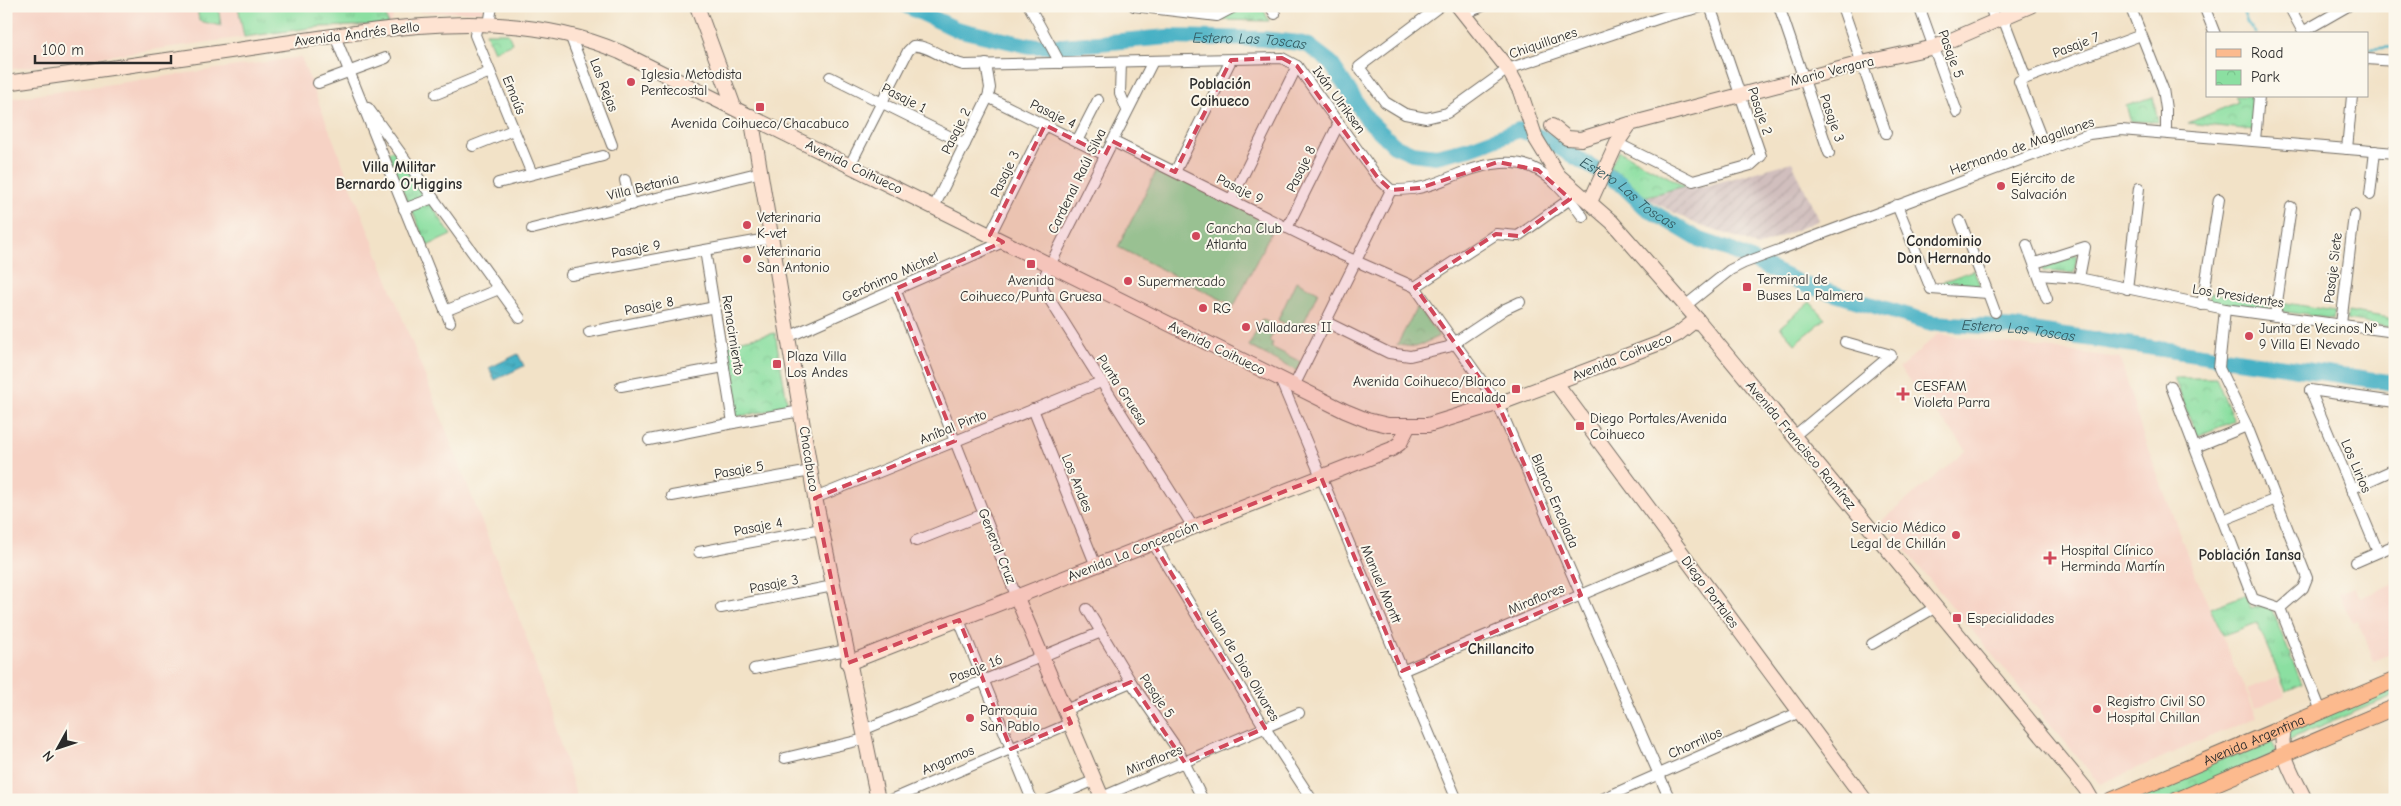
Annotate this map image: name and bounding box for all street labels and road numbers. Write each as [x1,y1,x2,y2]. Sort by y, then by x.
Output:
street label: Avenida Andrés Bello [293,18,421,50]
street label: Chiquillanes [1507,23,1579,63]
street label: Pasaje 5 [1934,28,1968,80]
street label: Pasaje 7 [2050,28,2102,62]
street label: Mario Vergara [1788,52,1876,90]
street label: Las Rejas [586,56,622,114]
street label: Iván Ulriksen [1309,63,1369,137]
street label: Emaús [499,73,529,117]
street label: Pasaje 1 [879,80,929,116]
street label: Pasaje 2 [1744,85,1776,137]
street label: Pasaje 3 [1816,92,1848,144]
street label: Pasaje 4 [1027,96,1079,133]
street label: Pasaje 2 [937,105,975,157]
street label: Hernando de Magallanes [1948,113,2097,179]
street label: Cardenal Raúl Silva [1044,126,1110,236]
street label: Avenida Coihueco [803,136,905,198]
street label: Pasaje 8 [1282,143,1320,195]
street label: Pasaje 3 [986,148,1024,200]
street label: Villa Betania [605,170,681,204]
street label: Pasaje 9 [1214,170,1266,208]
street label: Pasaje Siete [2320,232,2346,304]
street label: Pasaje 9 [610,236,662,262]
street label: Gerónimo Michel [839,248,941,306]
street label: Los Presidentes [2191,280,2285,312]
street label: Pasaje 8 [623,293,675,319]
street label: Renacimiento [718,294,748,376]
street label: Avenida Coihueco [1166,317,1268,379]
street label: Avenida Coihueco [1570,329,1674,385]
street label: Punta Gruesa [1093,351,1151,429]
street label: Avenida Francisco Ramírez [1742,377,1860,513]
street label: Aníbal Pinto [917,406,989,448]
street label: Chacabuco [795,425,823,493]
street label: Los Lirios [2337,437,2375,496]
street label: Blanco Encalada [1528,451,1582,551]
street label: Los Andes [1058,452,1096,514]
street label: Pasaje 5 [713,457,765,483]
street label: General Cruz [974,506,1020,586]
street label: Pasaje 4 [732,514,784,540]
street label: Avenida La Concepción [1065,517,1201,585]
street label: Manuel Montt [1357,542,1406,627]
street label: Diego Portales [1677,553,1743,631]
street label: Pasaje 3 [748,571,800,597]
street label: Miraflores [1505,579,1567,619]
street label: Juan de Dios Olivares [1203,606,1283,724]
street label: Pasaje 16 [947,651,1005,687]
street label: Pasaje 5 [1136,671,1178,721]
street label: Avenida Argentina [2200,711,2307,769]
street label: Chorrillos [1665,724,1725,762]
street label: Angamos [919,741,977,779]
street label: Miraflores [1123,741,1185,779]

